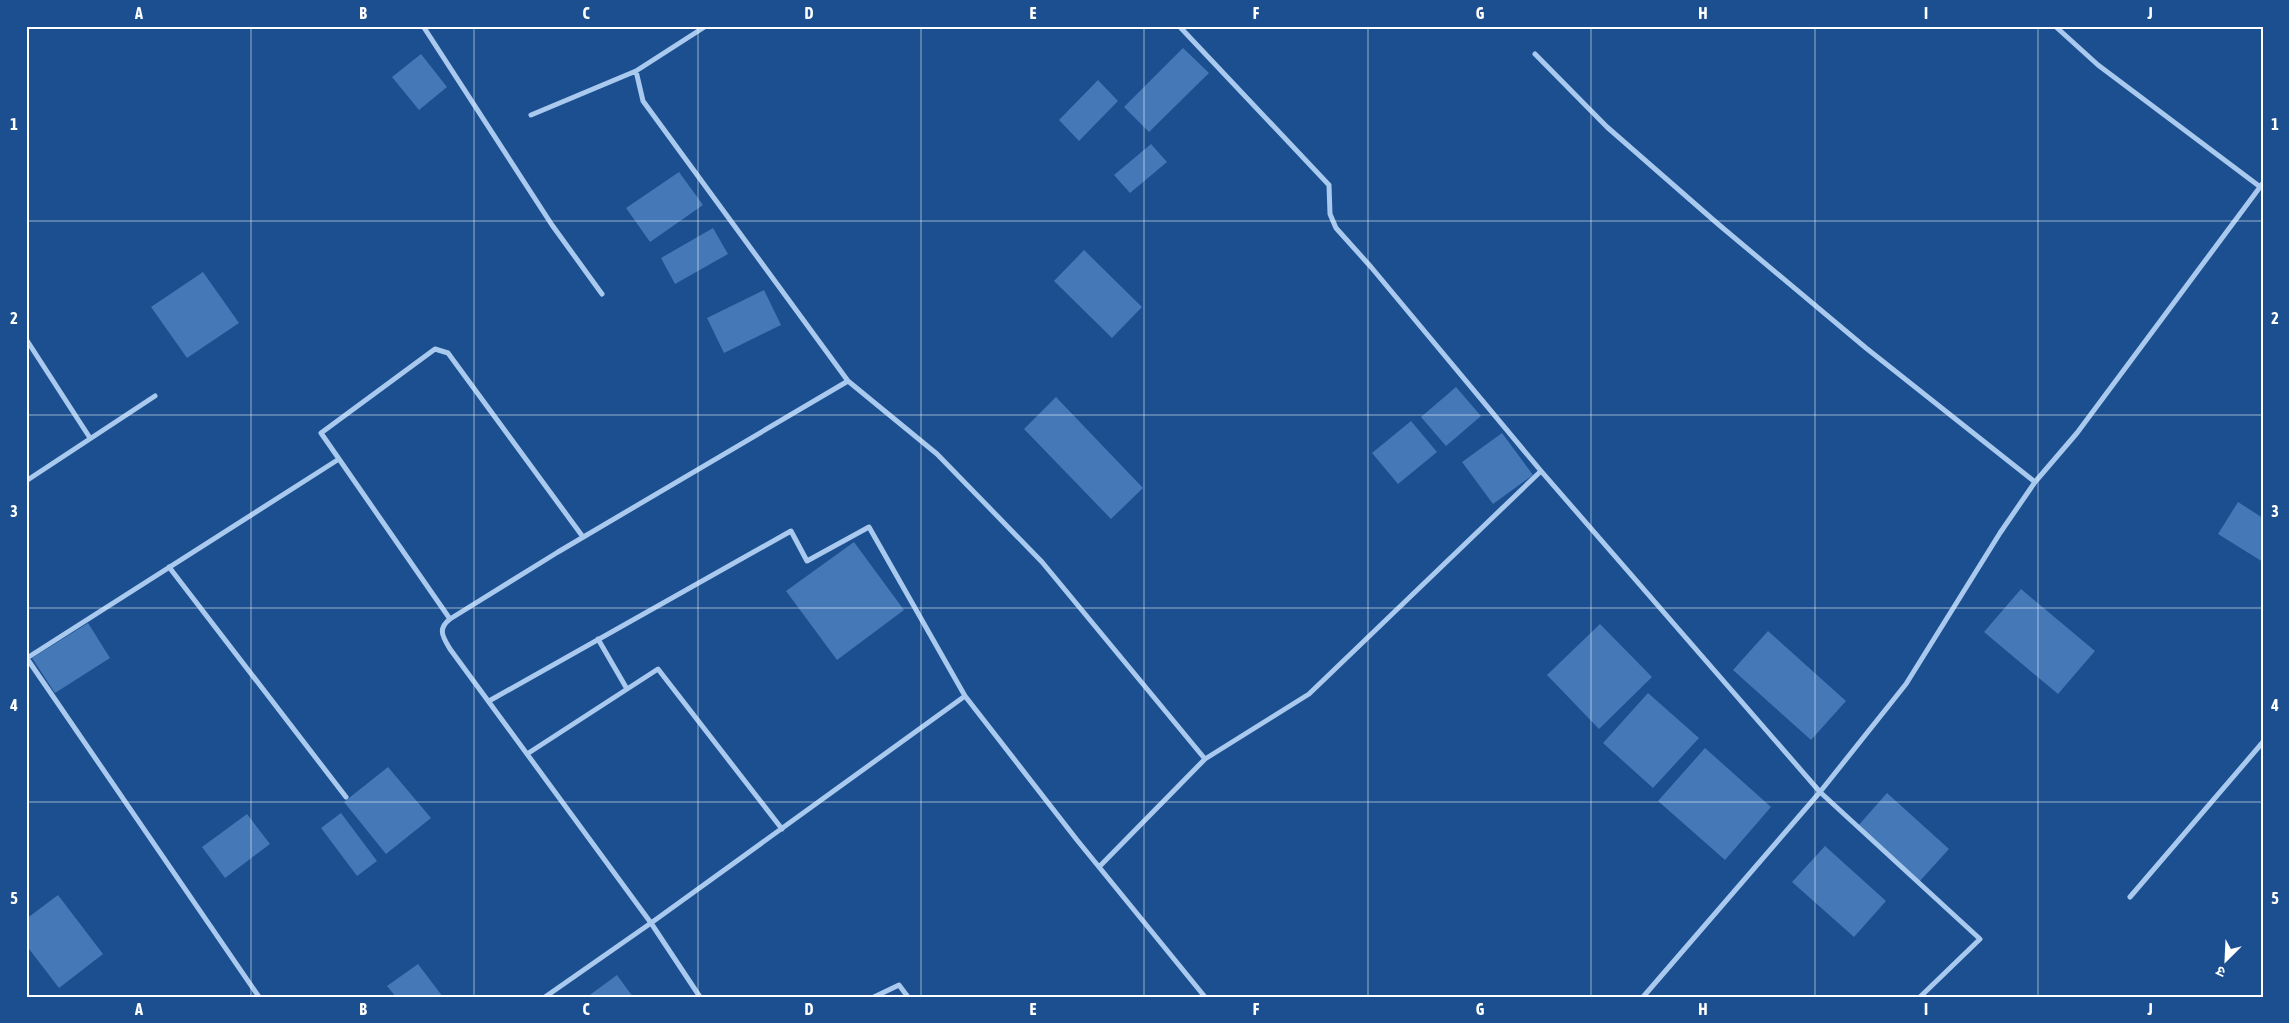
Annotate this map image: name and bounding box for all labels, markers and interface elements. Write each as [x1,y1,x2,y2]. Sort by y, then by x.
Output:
text: A [134,4,143,22]
text: B [359,4,367,22]
text: C [582,4,590,22]
text: D [805,4,814,22]
text: E [1030,4,1037,22]
text: F [1253,4,1260,22]
text: G [1476,4,1485,22]
text: H [1698,4,1708,22]
text: I [1924,4,1928,22]
text: J [2146,4,2153,22]
text: 1 [10,115,18,133]
text: 1 [2271,115,2279,133]
text: 2 [10,309,18,327]
text: 2 [2271,309,2279,327]
text: 3 [10,502,18,520]
text: 3 [2271,502,2279,520]
text: 4 [9,696,18,714]
text: 4 [2270,696,2279,714]
text: 5 [10,889,18,907]
text: 5 [2271,889,2279,907]
north arrow [2202,936,2252,986]
text: उ [2213,963,2228,981]
text: A [134,1000,143,1018]
text: B [359,1000,367,1018]
text: C [582,1000,590,1018]
text: D [805,1000,814,1018]
text: E [1030,1000,1037,1018]
text: F [1253,1000,1260,1018]
text: G [1476,1000,1485,1018]
text: H [1698,1000,1708,1018]
text: I [1924,1000,1928,1018]
text: J [2146,1000,2153,1018]

